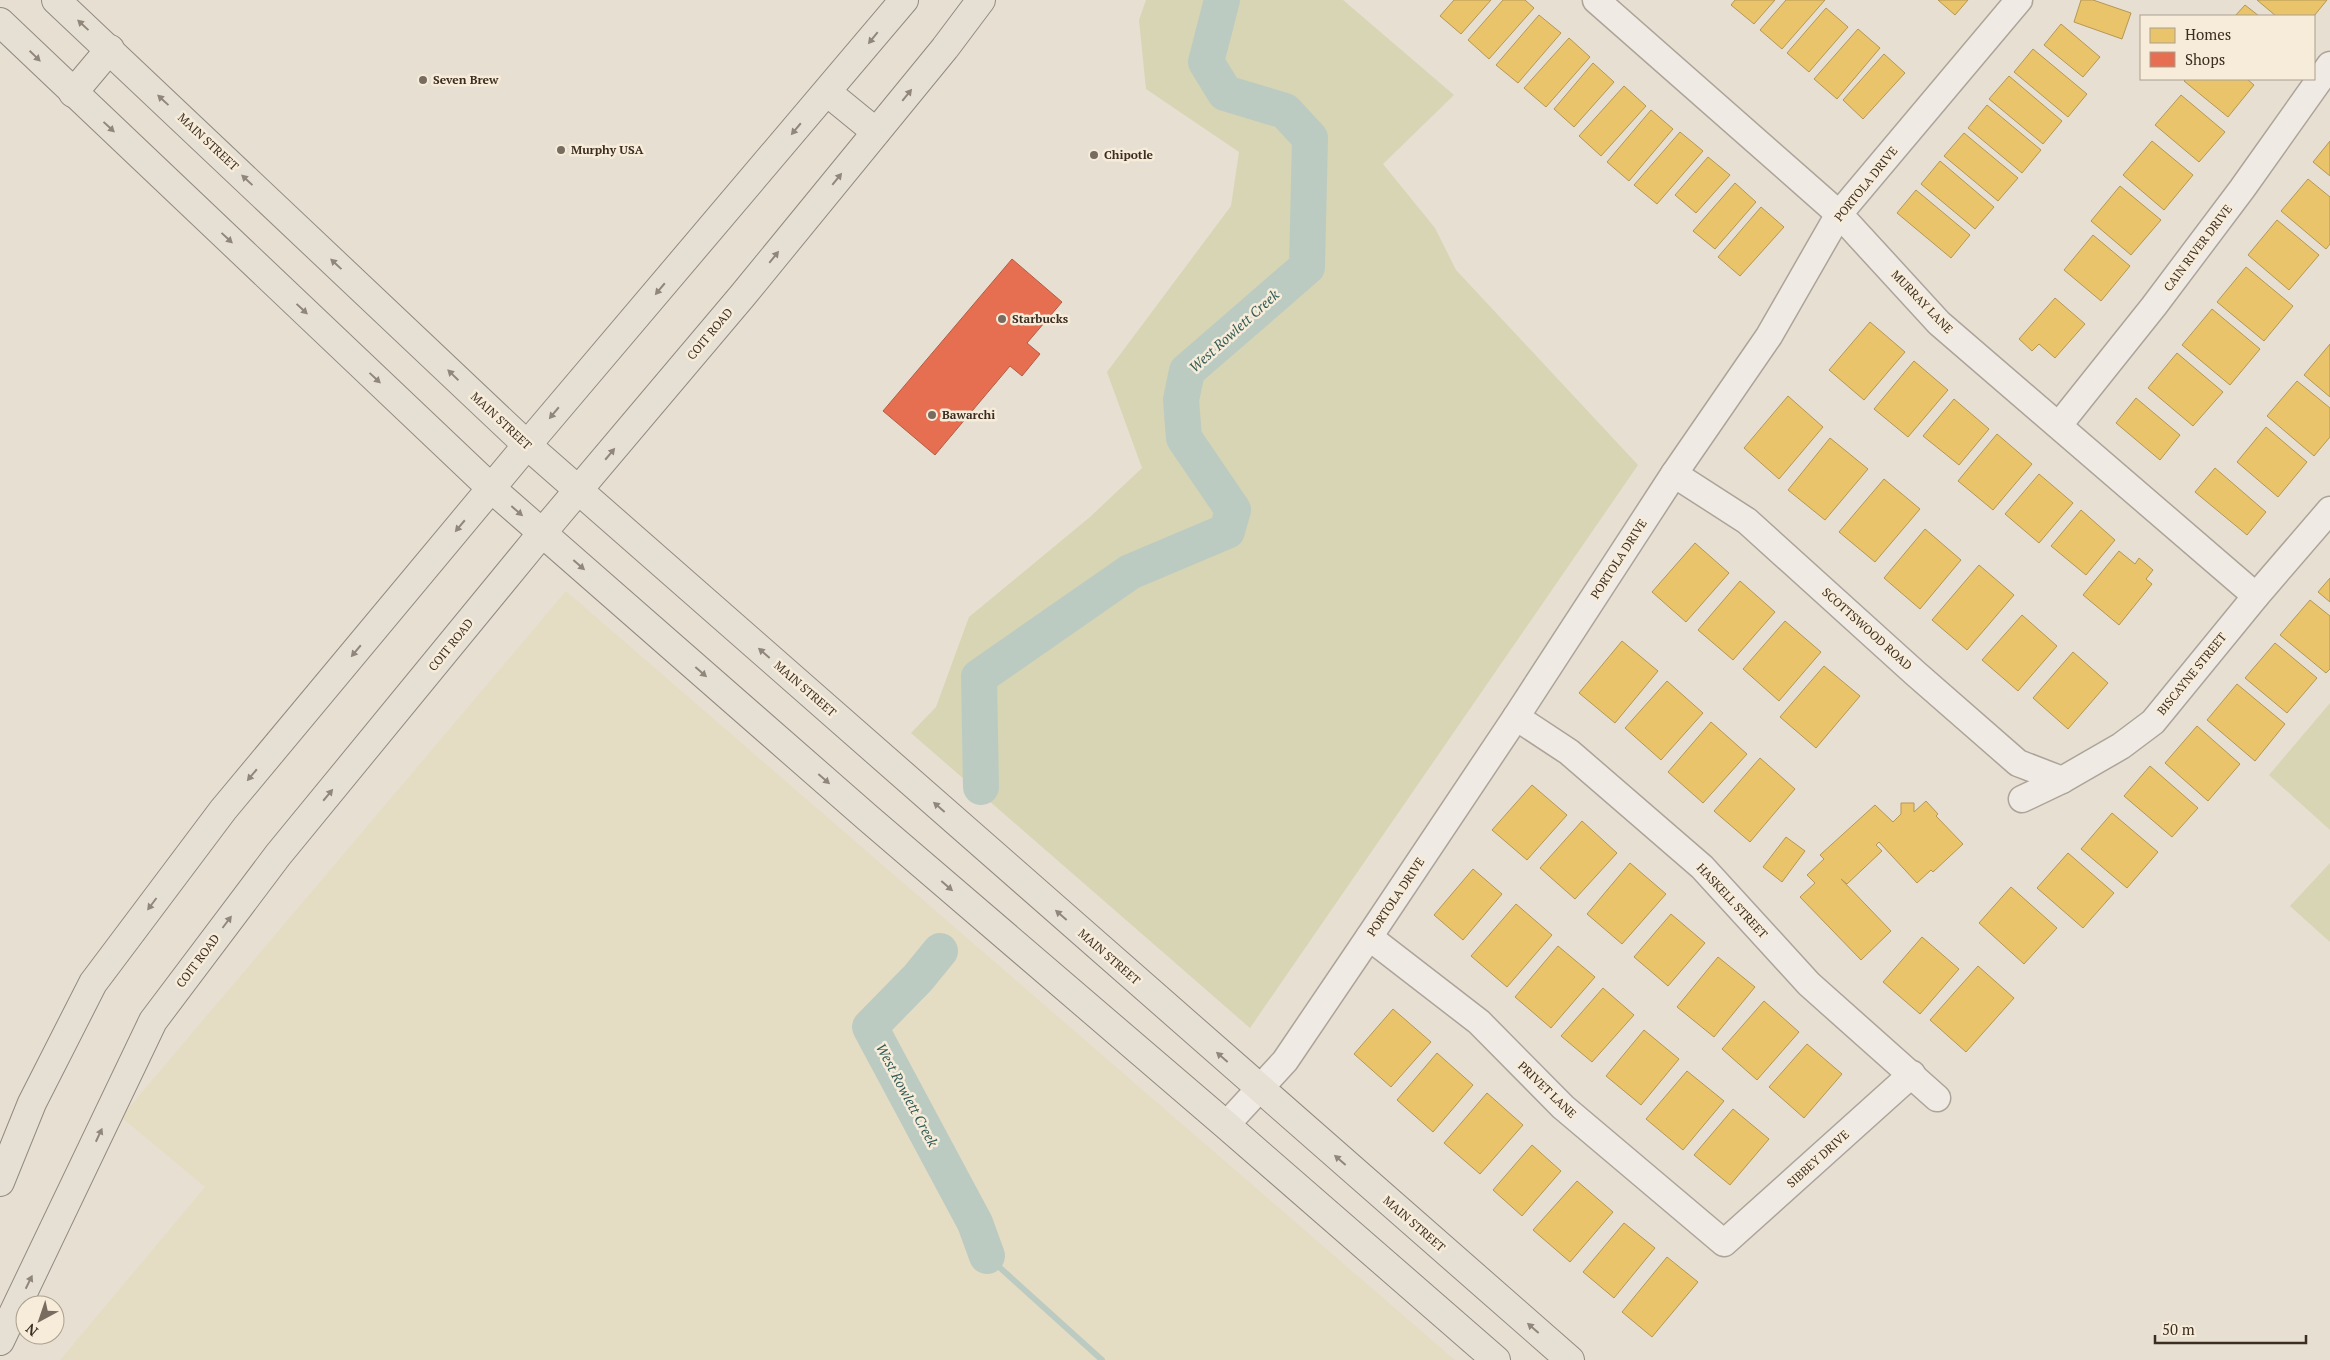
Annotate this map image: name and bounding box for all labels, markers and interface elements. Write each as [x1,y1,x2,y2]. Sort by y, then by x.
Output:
legend [2140,15,2315,80]
one-way arrow [77,19,89,31]
text: Homes [2185,24,2231,44]
one-way arrow [867,31,878,44]
text: Shops [2185,49,2225,69]
one-way arrow [29,50,41,62]
place label: Seven Brew [433,72,499,87]
marker: Seven Brew [417,74,429,86]
one-way arrow [901,88,912,101]
one-way arrow [157,94,169,106]
street label: MAIN STREET [175,110,242,174]
one-way arrow [102,121,114,133]
one-way arrow [790,123,801,136]
place label: Murphy USA [571,142,644,157]
street label: PORTOLA DRIVE [1831,143,1900,224]
marker: Murphy USA [555,144,567,156]
place label: Chipotle [1104,147,1154,162]
marker: Chipotle [1088,149,1100,161]
one-way arrow [832,173,843,186]
one-way arrow [241,174,253,186]
street label: CAIN RIVER DRIVE [2160,201,2235,294]
one-way arrow [221,232,233,244]
one-way arrow [768,251,779,264]
one-way arrow [330,258,342,270]
street label: MURRAY LANE [1888,267,1956,336]
one-way arrow [654,283,665,296]
water label: West Rowlett Creek [1185,285,1283,376]
one-way arrow [296,303,308,315]
street label: COIT ROAD [684,305,736,363]
place label: Starbucks [1012,311,1069,326]
marker: Starbucks [996,313,1008,325]
one-way arrow [448,370,460,382]
one-way arrow [368,372,380,384]
street label: MAIN STREET [468,389,535,453]
one-way arrow [549,407,560,419]
place label: Bawarchi [942,407,995,422]
marker: Bawarchi [926,409,938,421]
one-way arrow [605,447,616,460]
one-way arrow [511,505,523,516]
street label: PORTOLA DRIVE [1587,516,1650,601]
one-way arrow [455,519,466,532]
one-way arrow [572,560,585,571]
street label: SCOTTSWOOD ROAD [1819,584,1915,673]
street label: COIT ROAD [425,615,476,674]
street label: BISCAYNE STREET [2154,629,2230,718]
one-way arrow [351,644,362,657]
one-way arrow [758,648,771,659]
street label: MAIN STREET [771,658,840,720]
one-way arrow [695,667,708,678]
one-way arrow [246,769,258,781]
one-way arrow [817,774,830,785]
one-way arrow [323,788,334,801]
one-way arrow [933,801,945,813]
street label: PORTOLA DRIVE [1364,854,1428,939]
street label: HASKELL STREET [1694,860,1771,942]
one-way arrow [940,880,953,891]
one-way arrow [147,897,158,910]
one-way arrow [1054,909,1067,920]
one-way arrow [222,916,233,929]
street label: MAIN STREET [1075,926,1144,988]
street label: COIT ROAD [173,931,223,990]
water label: West Rowlett Creek [872,1040,943,1150]
one-way arrow [1216,1051,1229,1062]
street label: PRIVET LANE [1515,1058,1580,1121]
street label: SIBBEY DRIVE [1783,1127,1852,1191]
one-way arrow [95,1128,103,1142]
one-way arrow [1335,1154,1347,1166]
street label: MAIN STREET [1380,1193,1449,1255]
one-way arrow [25,1274,33,1289]
north arrow [15,1295,65,1345]
scale bar [2155,1312,2306,1344]
text: N [21,1319,41,1341]
text: 50 m [2162,1319,2195,1339]
one-way arrow [1528,1322,1540,1334]

